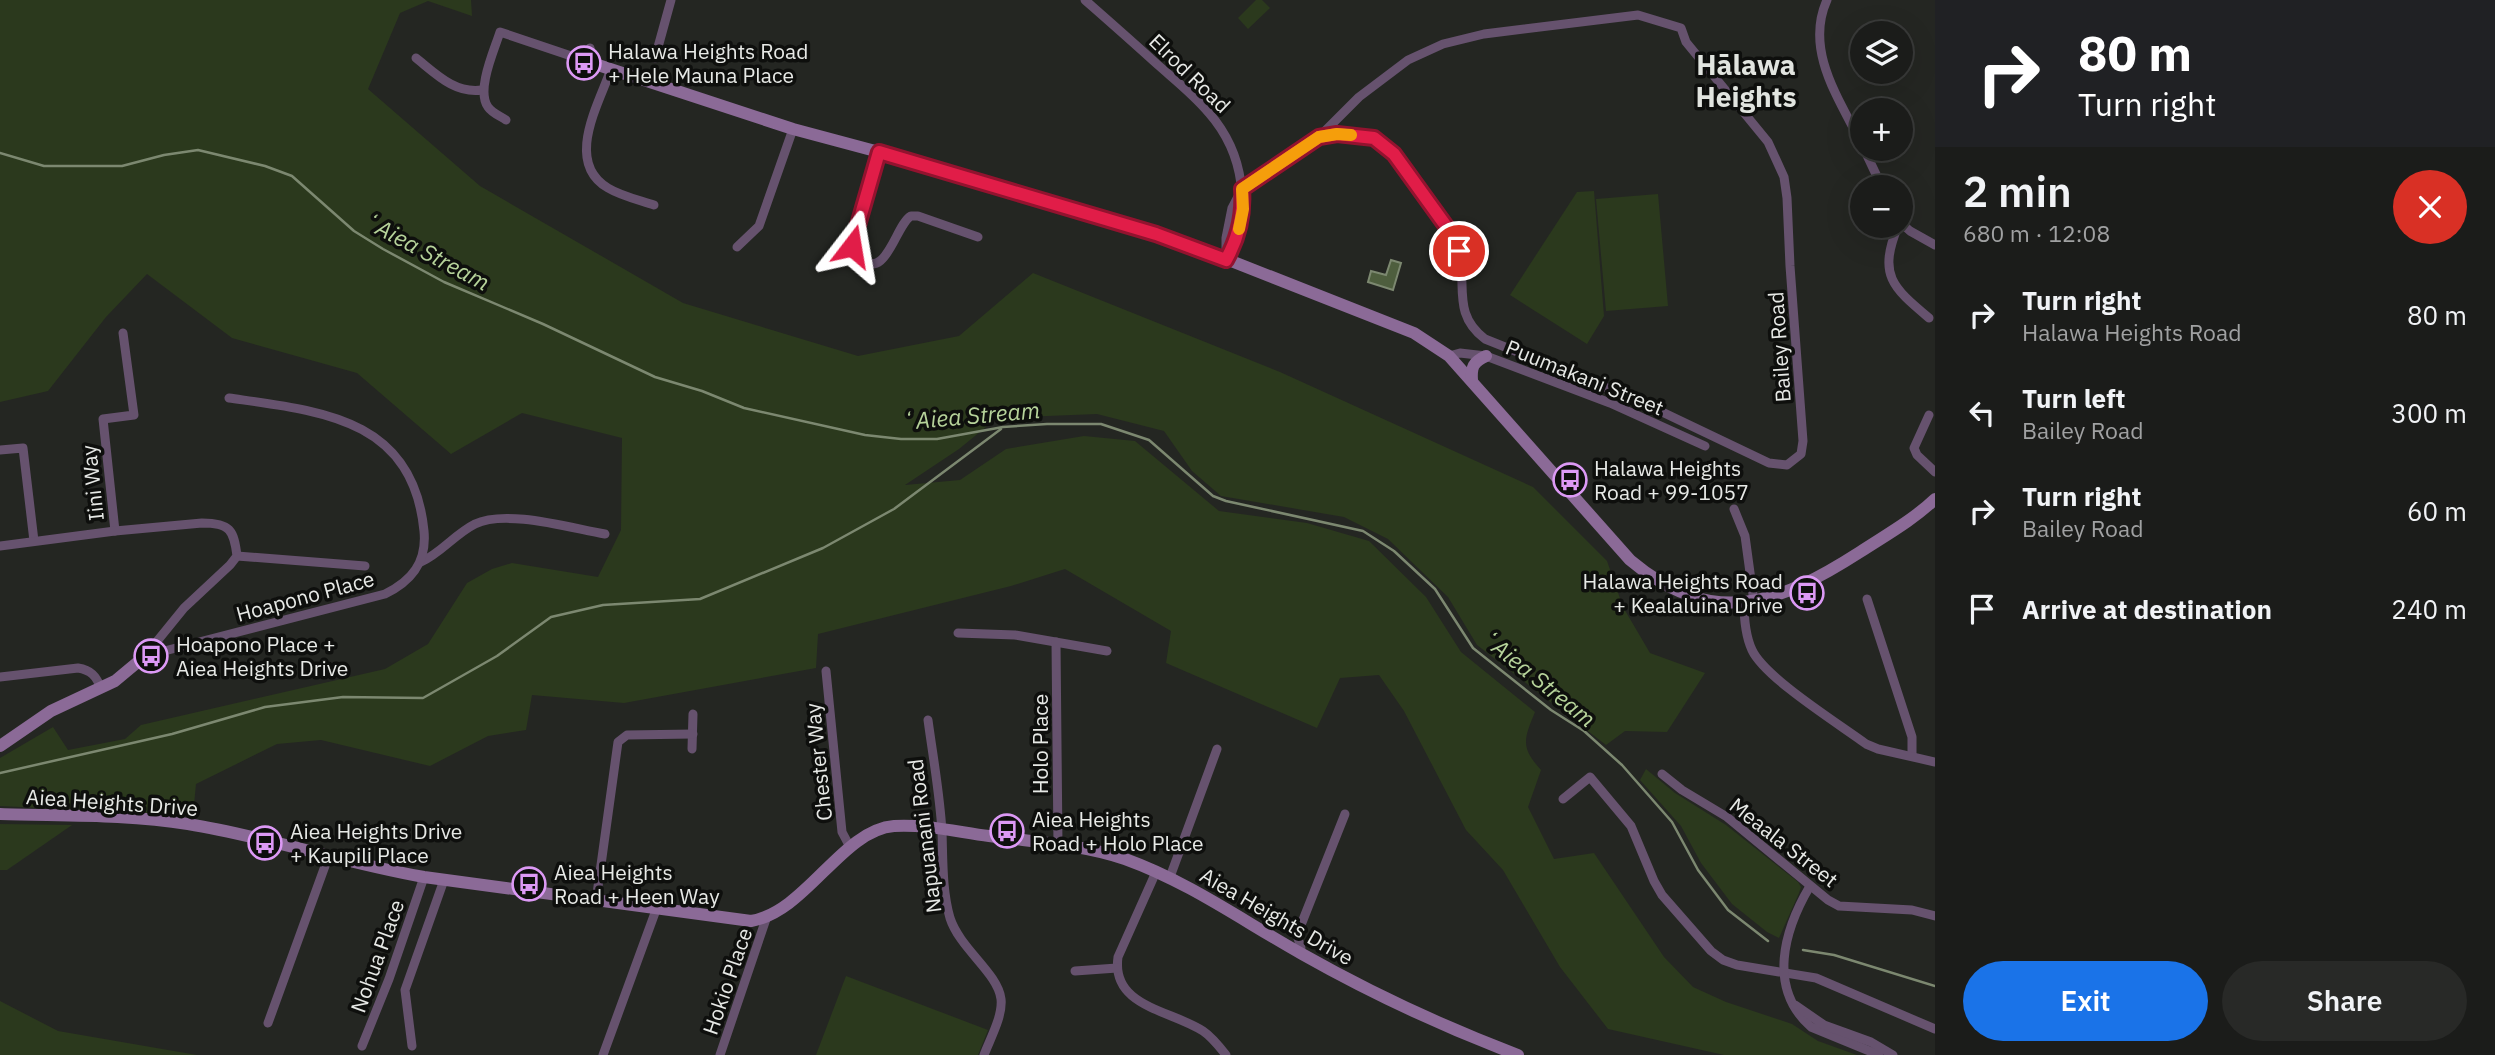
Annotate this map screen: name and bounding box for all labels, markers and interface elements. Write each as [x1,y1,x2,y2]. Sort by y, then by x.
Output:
map controls [1850,21,1913,238]
button: layers [1850,21,1913,84]
text: 80 m [2078,21,2192,84]
street label: Elrod Road [1143,27,1237,119]
icon: right [1963,28,2054,119]
place label: Halawa Heights Road + Hele Mauna Place [608,37,809,89]
bus stop icon: Halawa Heights Road + Hele Mauna Place [565,44,603,82]
district label: Hālawa Heights [1696,46,1797,115]
text: Turn right [2078,83,2216,125]
button: + [1850,98,1913,161]
text: 2 min [1963,164,2072,219]
button: close [2393,170,2467,244]
button: − [1850,175,1913,238]
water label: ʻAiea Stream [359,205,495,297]
position arrow [815,209,889,283]
text: 680 m · 12:08 [1963,218,2110,248]
pin [1429,221,1489,281]
icon: arrive [1440,232,1478,270]
text: Turn right [2022,283,2141,317]
street label: Bailey Road [1761,291,1797,403]
icon: right [1963,296,2001,334]
text: 80 m [2407,298,2467,332]
text: Halawa Heights Road [2022,317,2242,347]
street label: Puumakani Street [1502,333,1668,421]
text: Turn left [2022,381,2125,415]
water label: ʻAiea Stream [901,394,1041,436]
icon: left [1963,394,2001,432]
text: 300 m [2391,396,2467,430]
text: Bailey Road [2022,415,2144,445]
street label: Iini Way [74,443,110,522]
place label: Halawa Heights Road + 99-1057 [1594,454,1749,506]
bus stop icon: Halawa Heights Road + 99-1057 [1551,461,1589,499]
text: Turn right [2022,479,2141,513]
icon: right [1963,492,2001,530]
text: 60 m [2407,494,2467,528]
text: Bailey Road [2022,513,2144,543]
street label: Hoapono Place [233,564,377,628]
place label: Halawa Heights Road + Kealaluina Drive [1582,567,1783,619]
bus stop icon: Halawa Heights Road + Kealaluina Drive [1788,574,1826,612]
icon: arrive [1963,590,2001,628]
text: Arrive at destination [2022,592,2272,626]
text: 240 m [2391,592,2467,626]
water label: ʻAiea Stream [1476,623,1602,733]
place label: Hoapono Place + Aiea Heights Drive [176,630,348,682]
bus stop icon: Hoapono Place + Aiea Heights Drive [132,637,170,675]
street label: Holo Place [1026,694,1054,794]
street label: Chester Way [798,701,838,822]
street label: Napuanani Road [901,757,947,915]
street label: Aiea Heights Drive [25,782,199,822]
street label: Meaala Street [1724,791,1844,893]
place label: Aiea Heights Road + Holo Place [1032,805,1203,857]
bus stop icon: Aiea Heights Road + Holo Place [988,812,1026,850]
place label: Aiea Heights Drive + Kaupili Place [290,817,462,869]
bus stop icon: Aiea Heights Drive + Kaupili Place [246,824,284,862]
place label: Aiea Heights Road + Heen Way [554,858,720,910]
street label: Aiea Heights Drive [1195,861,1359,971]
bus stop icon: Aiea Heights Road + Heen Way [510,865,548,903]
street label: Nohua Place [344,896,410,1016]
street label: Hokio Place [696,924,758,1038]
button: Exit [1963,961,2208,1041]
button: Share [2222,961,2467,1041]

